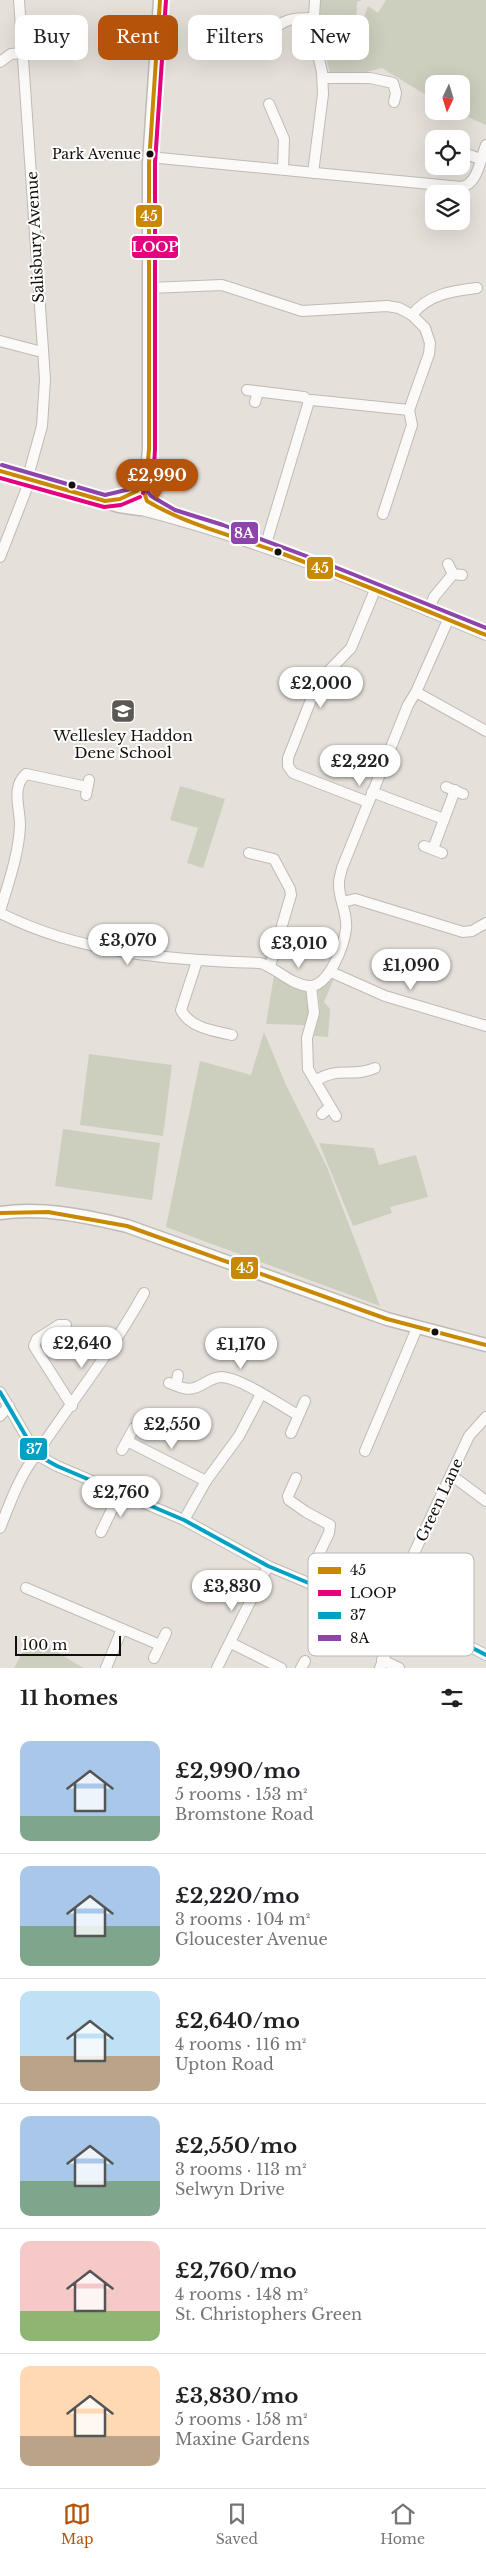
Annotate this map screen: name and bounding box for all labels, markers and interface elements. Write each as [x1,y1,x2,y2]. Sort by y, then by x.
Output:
chip: Buy [15,15,88,60]
chip: Rent [98,15,178,60]
chip: Filters [188,15,282,60]
chip: New [292,15,369,60]
north arrow [425,75,470,120]
map controls [425,75,470,230]
button: locate [425,130,470,175]
place label: Park Avenue [52,145,141,163]
marker: Park Avenue [145,149,155,159]
street label: Salisbury Avenue [22,171,48,303]
button: layers [425,185,470,230]
line badge: 45 [135,204,163,228]
text: 45 [140,207,158,225]
line badge: LOOP [131,235,179,259]
text: LOOP [132,238,178,256]
pin: £2,990 [116,458,198,501]
text: £2,990 [127,465,187,485]
unlabelled marker [67,480,77,490]
line badge: 8A [230,521,259,545]
text: 8A [234,524,255,542]
unlabelled marker [273,547,283,557]
line badge: 45 [306,556,334,580]
text: 45 [311,559,329,577]
pin: £2,000 [280,666,362,709]
text: £2,000 [290,673,352,693]
school or university icon: Wellesley Haddon Dene School [110,698,136,724]
place label: Wellesley Haddon Dene School [52,726,193,762]
pin: £2,220 [319,744,401,787]
text: £2,220 [331,751,389,771]
pin: £3,070 [87,924,169,966]
pin: £3,010 [258,926,340,969]
text: £3,070 [99,930,157,950]
text: £3,010 [271,933,327,953]
pin: £1,090 [370,948,452,991]
text: £1,090 [382,955,440,975]
line badge: 45 [230,1256,259,1280]
text: 45 [236,1259,254,1277]
pin: £2,640 [41,1326,123,1369]
unlabelled marker [430,1327,440,1337]
pin: £1,170 [200,1328,282,1370]
text: £2,640 [52,1333,112,1353]
text: £1,170 [216,1334,266,1354]
pin: £2,550 [131,1408,213,1450]
text: £2,550 [143,1414,201,1434]
line badge: 37 [19,1437,48,1461]
text: 37 [26,1440,43,1458]
street label: Green Lane [411,1455,467,1545]
pin: £2,760 [80,1476,162,1518]
text: £2,760 [93,1482,149,1502]
legend [308,1553,474,1656]
text: 45 [350,1561,366,1579]
pin: £3,830 [191,1570,273,1612]
text: £3,830 [203,1576,261,1596]
text: LOOP [350,1584,396,1602]
text: 37 [350,1606,367,1624]
text: 8A [350,1629,369,1647]
scale bar [15,1633,121,1656]
text: 100 m [22,1636,67,1654]
icon: filters [438,1684,466,1712]
text: 11 homes [20,1685,118,1711]
text: £2,990/mo [175,1758,300,1784]
icon: home [60,1761,120,1821]
text: 5 rooms · 153 m² [175,1784,308,1804]
text: Bromstone Road [175,1804,314,1824]
text: £2,220/mo [175,1883,299,1909]
icon: home [60,1886,120,1946]
text: 3 rooms · 104 m² [175,1909,310,1929]
text: Gloucester Avenue [175,1929,328,1949]
text: £2,640/mo [175,2008,300,2034]
icon: home [60,2011,120,2071]
text: 4 rooms · 116 m² [175,2034,306,2054]
text: Upton Road [175,2054,274,2074]
text: £2,550/mo [175,2133,297,2159]
icon: home [60,2136,120,2196]
text: 3 rooms · 113 m² [175,2159,306,2179]
text: Selwyn Drive [175,2179,285,2199]
text: £2,760/mo [175,2258,297,2284]
icon: home [60,2261,120,2321]
text: 4 rooms · 148 m² [175,2284,308,2304]
text: St. Christophers Green [175,2304,362,2324]
text: £3,830/mo [175,2383,298,2409]
icon: home [60,2386,120,2446]
text: 5 rooms · 158 m² [175,2409,307,2429]
text: Maxine Gardens [175,2429,310,2449]
tab: Map [61,2500,94,2548]
tab: Saved [216,2500,258,2548]
tab: Home [380,2500,425,2548]

